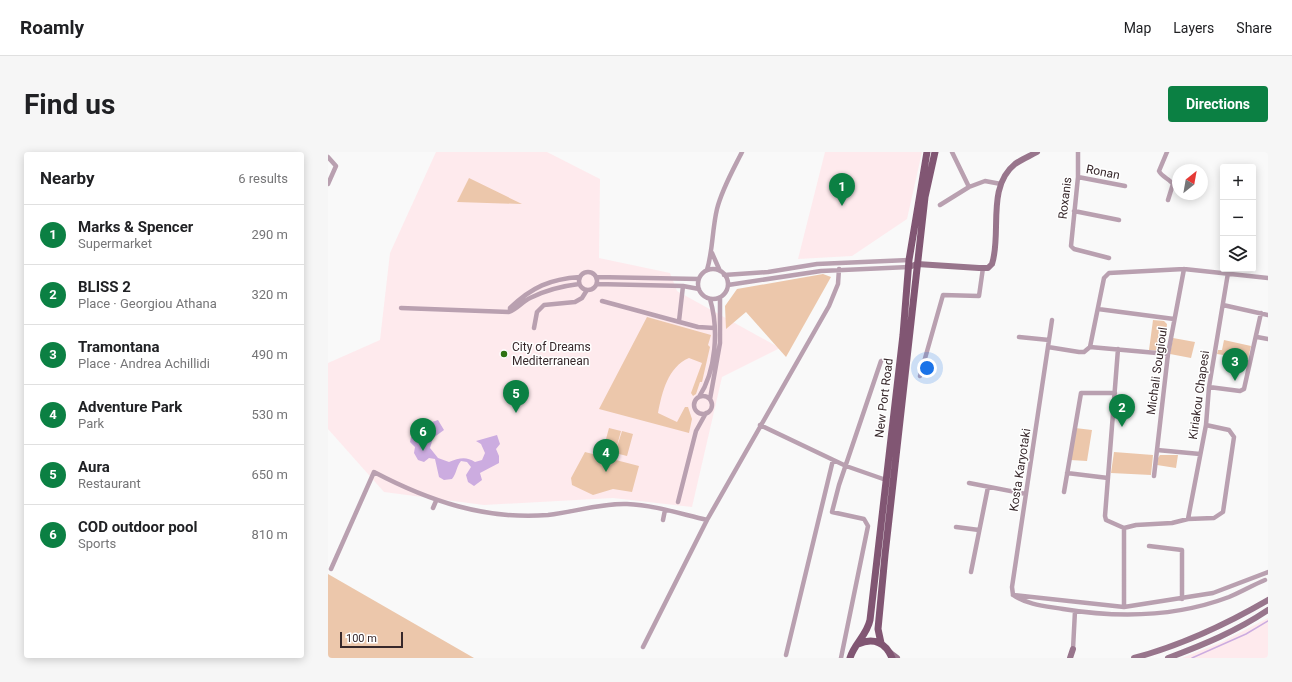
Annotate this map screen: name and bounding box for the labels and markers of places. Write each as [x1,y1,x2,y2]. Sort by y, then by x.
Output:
pin: 1 [829,173,855,206]
place label: City of Dreams Mediterranean [512,340,591,368]
pin: 3 [1222,348,1248,381]
marker: City of Dreams Mediterranean [499,349,509,359]
pin: 5 [503,380,529,413]
pin: 2 [1109,394,1135,427]
pin: 6 [410,418,436,451]
pin: 4 [593,439,619,472]

